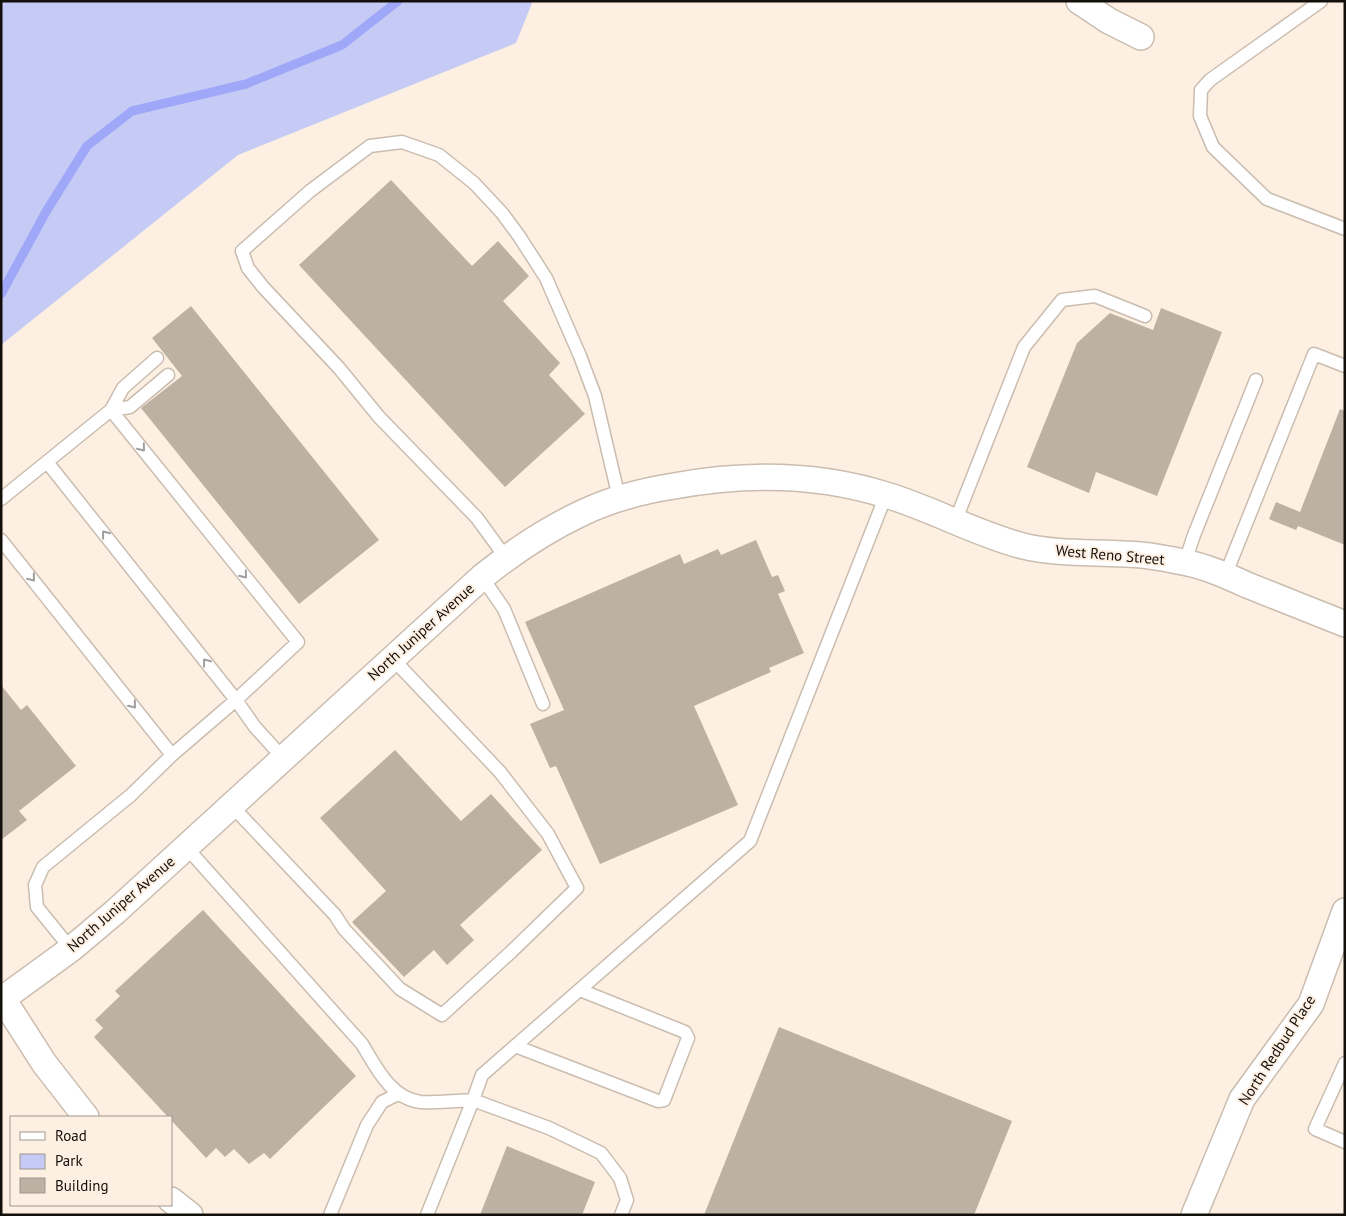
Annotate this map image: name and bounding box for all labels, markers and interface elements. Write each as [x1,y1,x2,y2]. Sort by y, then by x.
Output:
one-way arrow [136,443,145,452]
one-way arrow [101,531,110,540]
street label: West Reno Street [1055,540,1165,569]
one-way arrow [238,569,246,578]
one-way arrow [26,572,34,581]
street label: North Juniper Avenue [363,579,478,684]
one-way arrow [203,659,211,668]
one-way arrow [127,700,136,709]
street label: North Juniper Avenue [63,852,179,956]
street label: North Redbud Place [1234,991,1319,1108]
legend [10,1116,172,1206]
text: Road [55,1126,87,1145]
text: Park [55,1151,83,1170]
text: Building [55,1176,109,1195]

